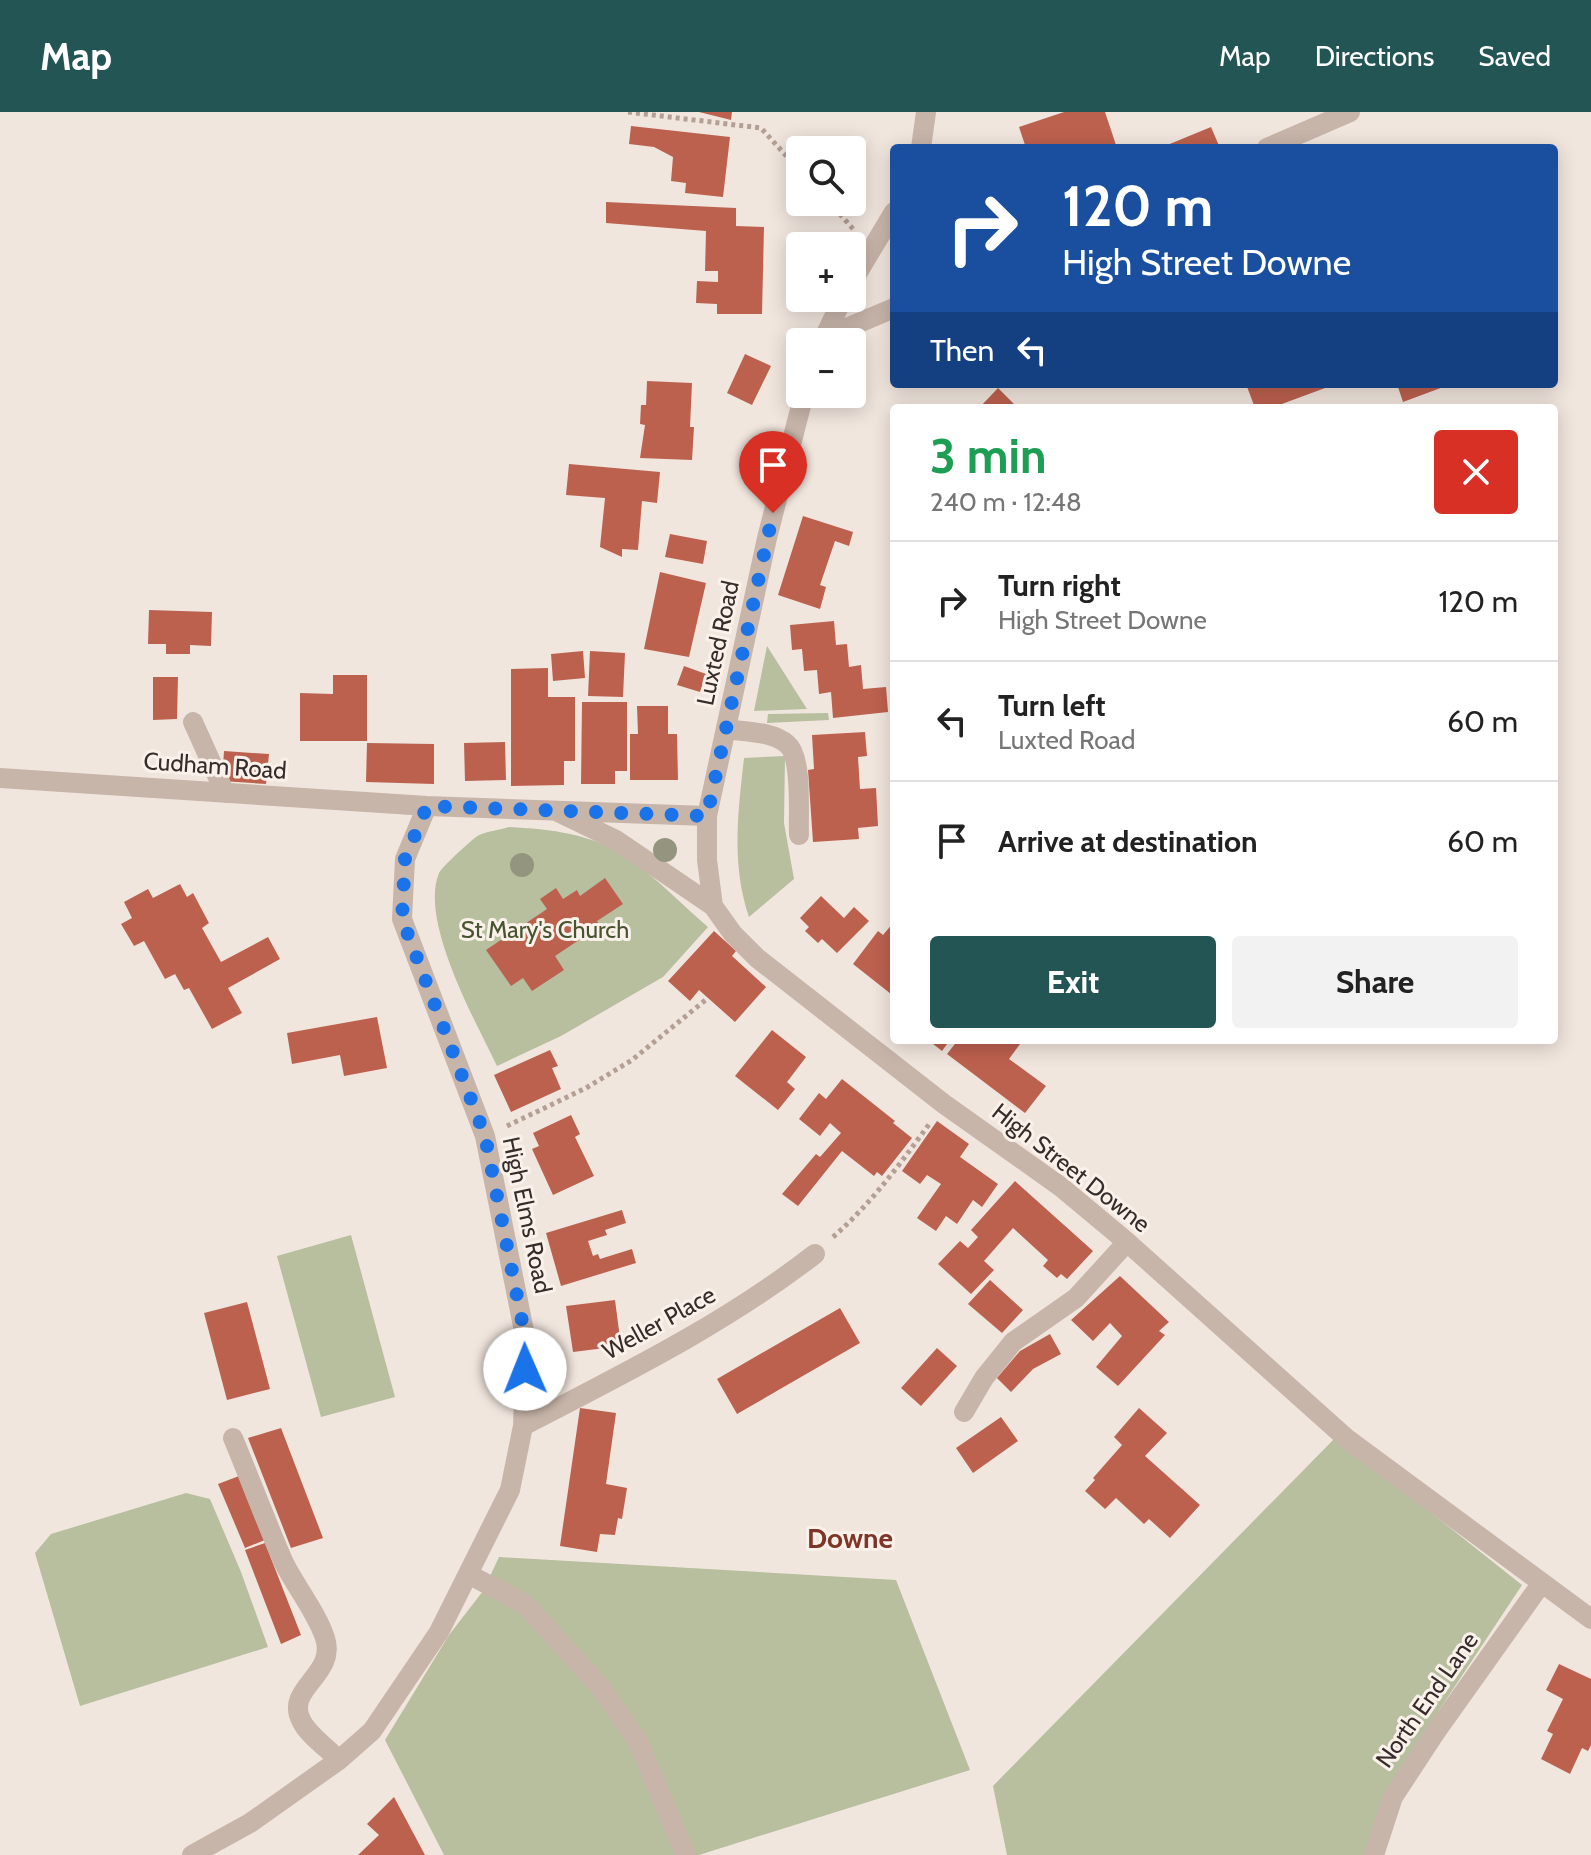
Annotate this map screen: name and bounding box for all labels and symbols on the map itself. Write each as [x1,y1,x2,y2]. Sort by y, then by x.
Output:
pin [739,431,807,513]
street label: Luxted Road [690,578,745,708]
street label: Cudham Road [143,746,288,785]
park label: St Mary's Church [461,915,629,944]
street label: High Street Downe [986,1097,1156,1238]
street label: High Elms Road [497,1134,558,1296]
street label: Weller Place [597,1280,720,1365]
position arrow [483,1327,567,1411]
district label: Downe [807,1521,893,1555]
street label: North End Lane [1369,1627,1484,1773]

